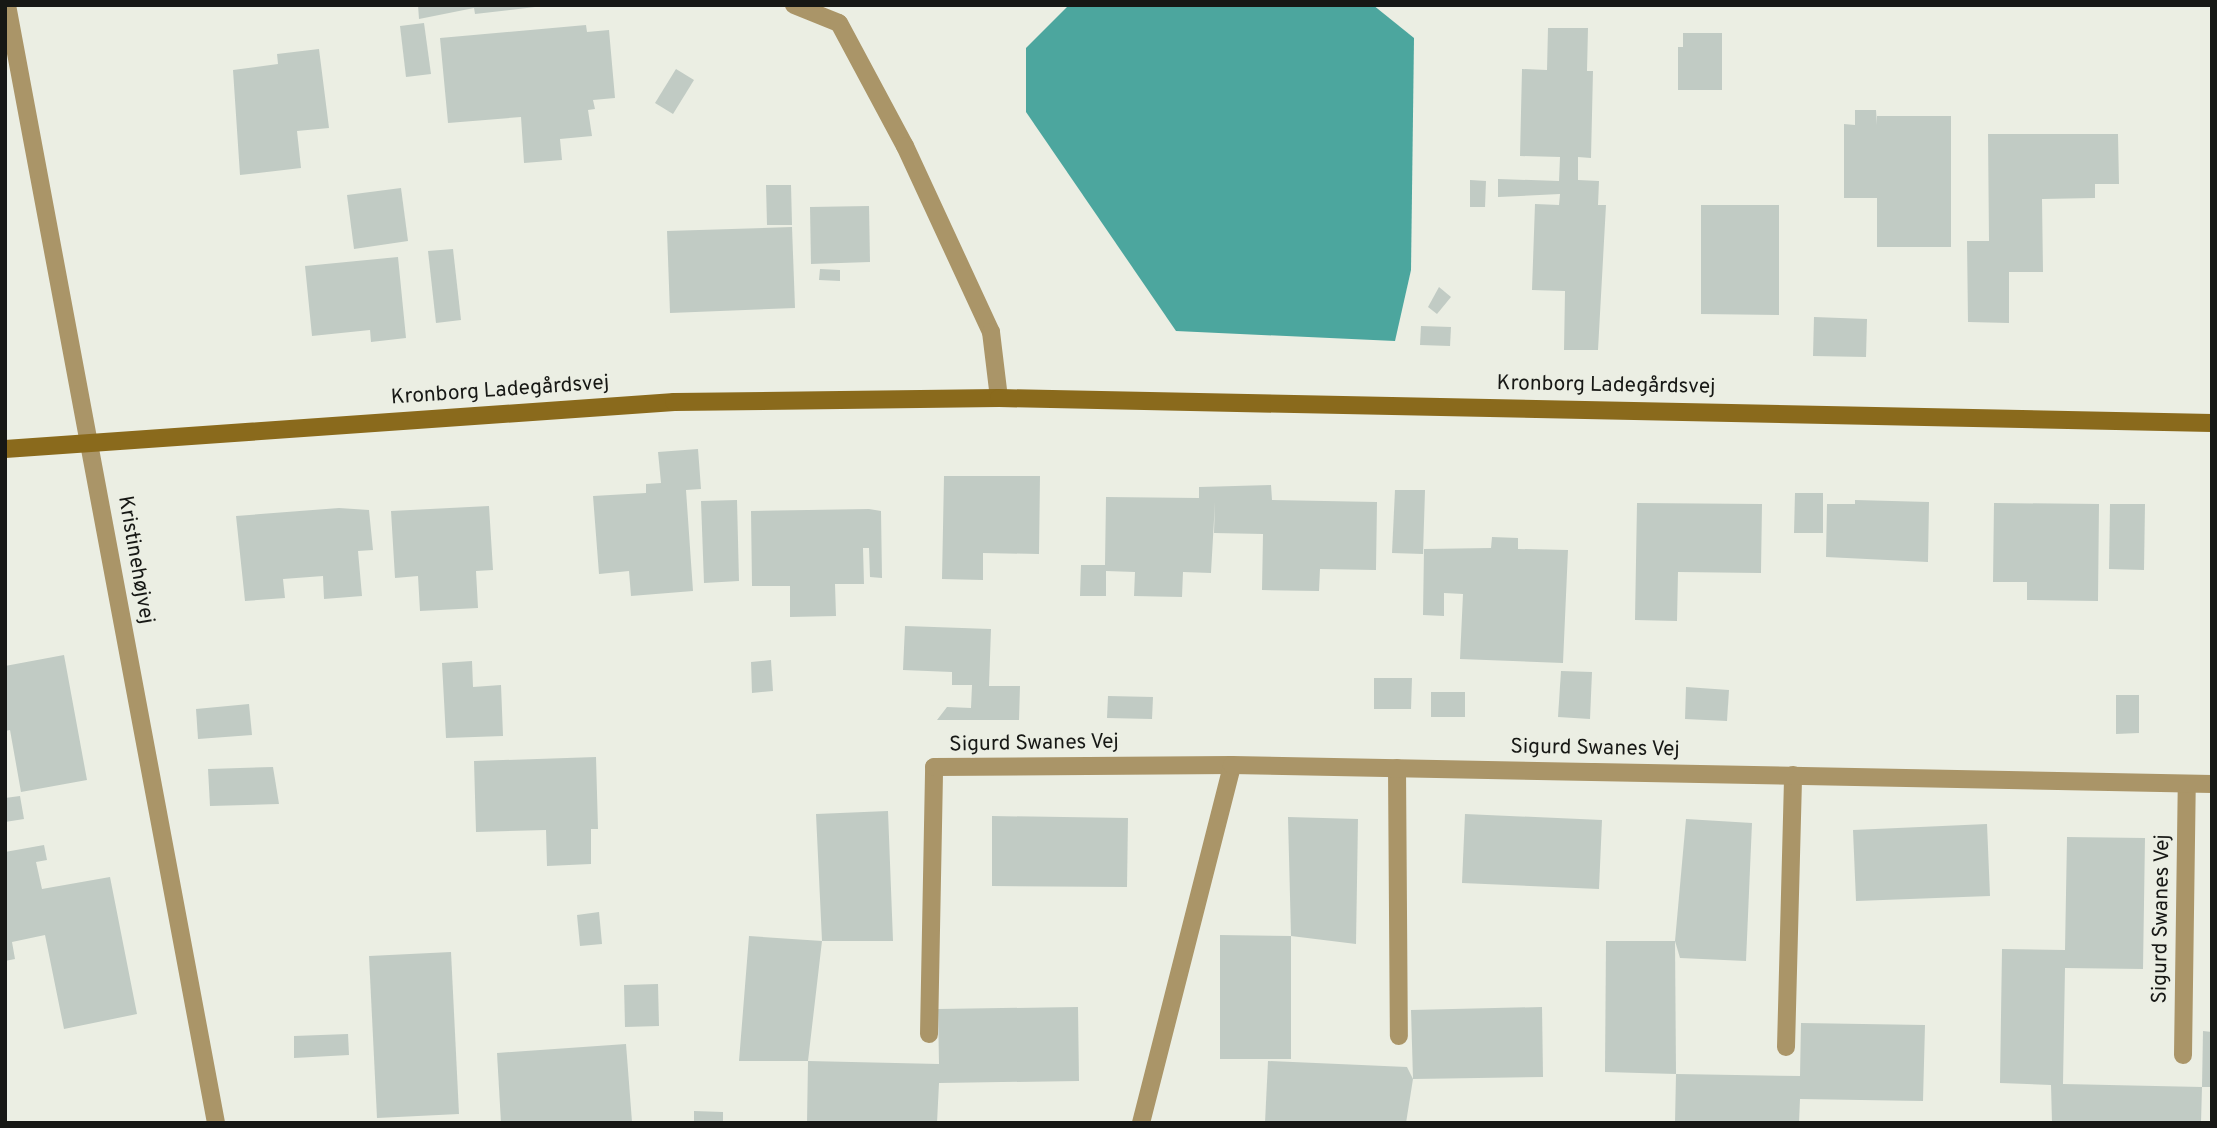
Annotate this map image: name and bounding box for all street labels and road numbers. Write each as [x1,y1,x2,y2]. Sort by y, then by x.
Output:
street label: Kronborg Ladegårdsvej [390,371,610,411]
street label: Kronborg Ladegårdsvej [1496,371,1716,401]
street label: Kristinehøjvej [111,494,159,626]
street label: Sigurd Swanes Vej [949,730,1119,758]
street label: Sigurd Swanes Vej [1510,735,1680,763]
street label: Sigurd Swanes Vej [2148,834,2176,1004]

